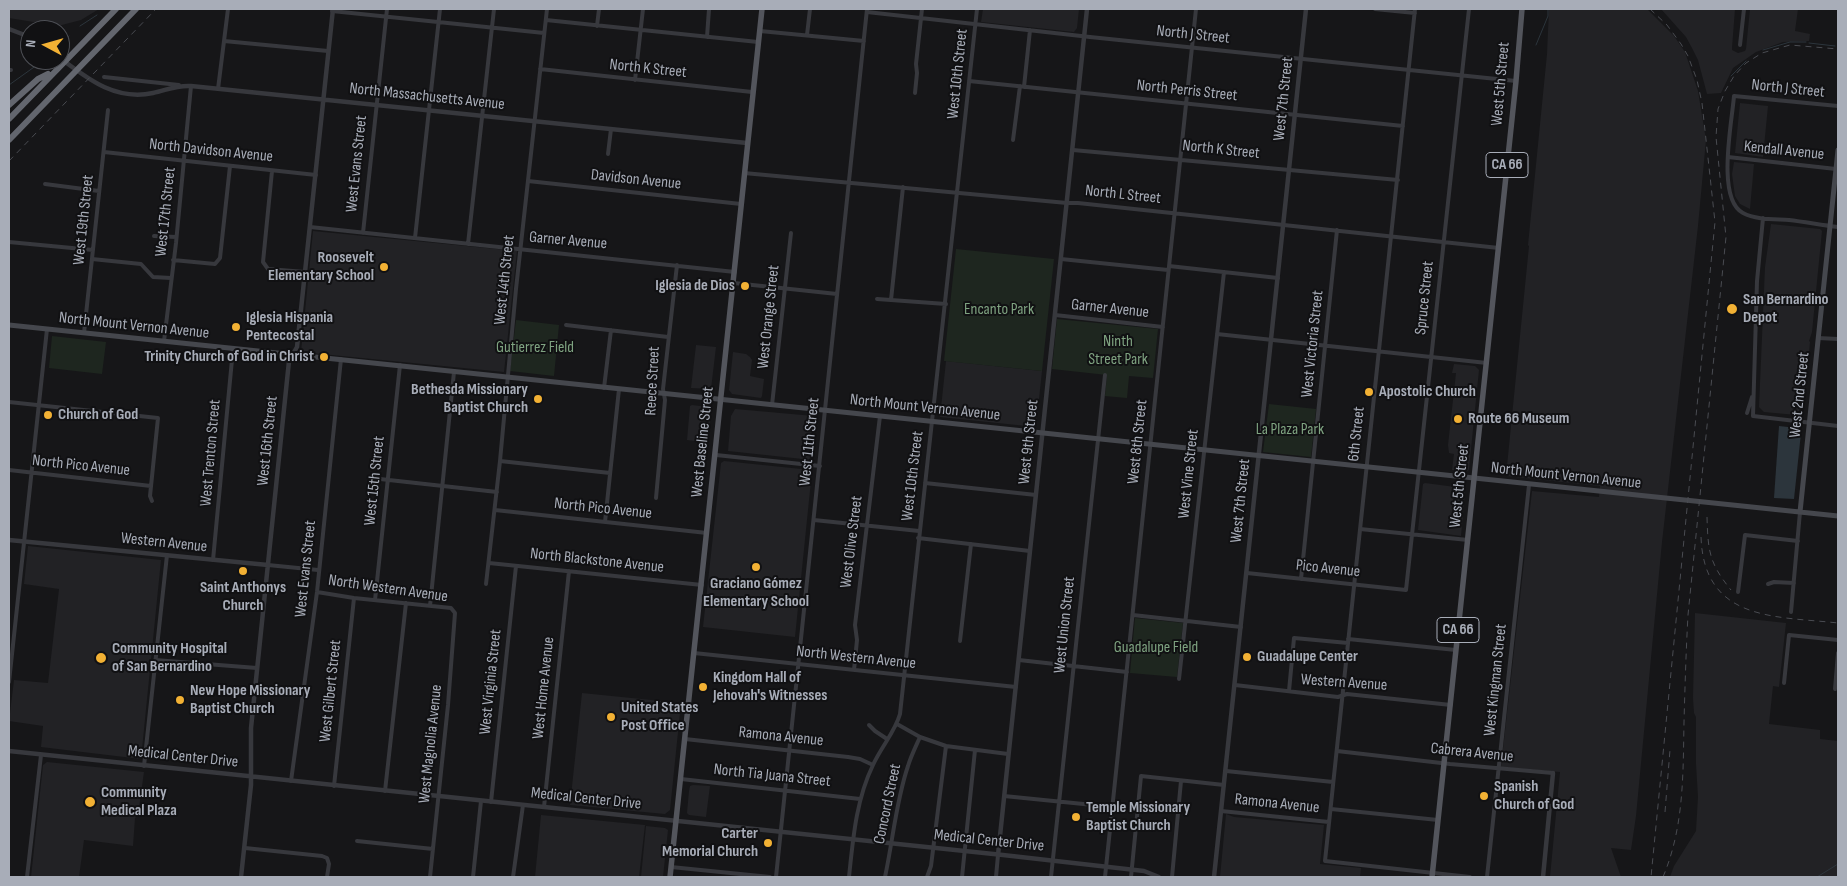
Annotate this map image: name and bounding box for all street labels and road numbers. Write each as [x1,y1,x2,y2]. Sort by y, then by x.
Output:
street label: North J Street [1155,22,1231,48]
street label: West 10th Street [944,28,972,120]
street label: West 5th Street [1488,41,1514,127]
street label: North K Street [608,55,688,83]
street label: West 7th Street [1270,56,1298,142]
street label: North Perris Street [1136,76,1238,106]
street label: North J Street [1750,76,1826,102]
street label: North Massachusetts Avenue [348,79,506,115]
street label: West Evans Street [342,115,372,213]
street label: North Davidson Avenue [148,135,274,167]
street label: North K Street [1181,136,1261,164]
street label: Kendall Avenue [1743,137,1825,165]
road number: CA 66 [1486,152,1528,178]
street label: West 17th Street [152,166,180,258]
street label: Davidson Avenue [590,166,682,194]
street label: West 19th Street [70,174,98,266]
street label: North L Street [1084,181,1162,209]
street label: Garner Avenue [528,228,608,254]
street label: West 14th Street [491,234,519,326]
street label: Spruce Street [1412,260,1438,336]
street label: West Orange Street [754,264,784,370]
street label: West Victoria Street [1298,289,1328,399]
street label: Garner Avenue [1070,295,1150,323]
street label: North Mount Vernon Avenue [58,309,210,343]
street label: Reece Street [642,346,664,416]
street label: West 2nd Street [1786,351,1814,439]
street label: West Baseline Street [688,386,718,498]
street label: North Mount Vernon Avenue [849,391,1001,425]
street label: West 16th Street [254,395,282,487]
street label: West 11th Street [796,397,824,487]
street label: West Trenton Street [197,399,225,507]
street label: West 9th Street [1015,399,1043,485]
street label: West 8th Street [1124,399,1152,485]
street label: 6th Street [1345,406,1369,462]
street label: West Vine Street [1175,428,1203,520]
street label: West 10th Street [898,430,928,522]
street label: West 15th Street [361,435,389,527]
street label: West 5th Street [1446,443,1474,529]
street label: North Pico Avenue [31,451,131,481]
street label: West 7th Street [1227,458,1255,544]
street label: North Mount Vernon Avenue [1490,459,1642,493]
street label: North Pico Avenue [553,494,653,524]
street label: West Olive Street [837,495,867,589]
street label: West Evans Street [291,520,321,618]
street label: Western Avenue [120,529,208,557]
street label: North Blackstone Avenue [529,544,665,578]
street label: Pico Avenue [1295,556,1361,582]
street label: North Western Avenue [327,571,449,607]
street label: West Union Street [1050,576,1080,674]
road number: CA 66 [1437,618,1479,642]
street label: West Kingman Street [1481,623,1511,737]
street label: West Virginia Street [476,628,506,736]
street label: West Home Avenue [529,636,559,740]
street label: West Gilbert Street [316,639,346,743]
street label: North Western Avenue [795,642,917,674]
street label: Western Avenue [1300,670,1388,696]
street label: West Magnolia Avenue [415,684,447,804]
street label: Ramona Avenue [738,723,824,751]
street label: Cabrera Avenue [1430,739,1514,767]
street label: Medical Center Drive [127,742,239,772]
street label: North Tia Juana Street [713,760,831,792]
street label: Concord Street [870,762,906,846]
street label: Medical Center Drive [530,784,642,814]
street label: Ramona Avenue [1234,790,1320,818]
street label: Medical Center Drive [933,826,1045,856]

